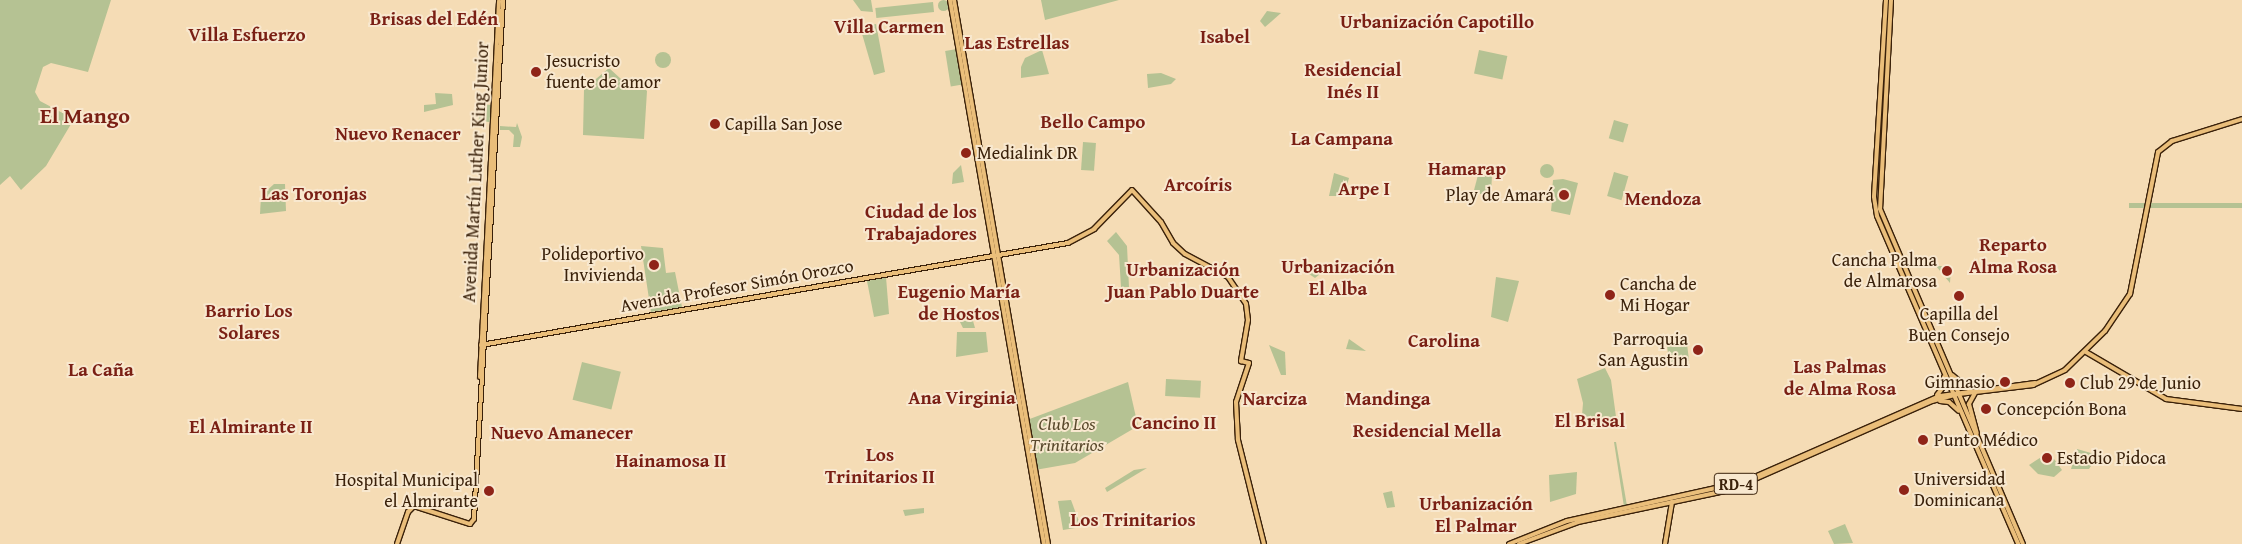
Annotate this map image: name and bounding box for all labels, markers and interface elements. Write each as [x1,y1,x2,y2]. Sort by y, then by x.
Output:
district label: Brisas del Edén [370,8,498,30]
district label: Urbanización Capotillo [1340,11,1534,33]
district label: Villa Carmen [834,16,944,38]
district label: Villa Esfuerzo [188,24,306,46]
district label: Isabel [1200,26,1250,48]
district label: Las Estrellas [965,32,1069,54]
street label: Avenida Martín Luther King Junior [458,41,494,303]
place label: Jesucristo fuente de amor [546,51,661,94]
district label: Residencial Inés II [1305,59,1401,103]
marker: Jesucristo fuente de amor [530,66,542,78]
district label: El Mango [40,103,130,129]
district label: Bello Campo [1041,111,1145,133]
place label: Capilla San Jose [725,113,842,135]
marker: Capilla San Jose [709,118,721,130]
district label: Nuevo Renacer [335,123,461,145]
district label: La Campana [1291,128,1393,150]
place label: Medialink DR [977,142,1078,164]
marker: Medialink DR [959,146,973,160]
district label: Hamarap [1428,158,1506,180]
district label: Arcoíris [1164,174,1232,196]
district label: Arpe I [1338,178,1390,200]
district label: Las Toronjas [261,183,367,205]
place label: Play de Amará [1446,184,1554,206]
district label: Mendoza [1625,188,1701,210]
marker: Play de Amará [1558,189,1570,201]
district label: Ciudad de los Trabajadores [865,201,977,245]
district label: Reparto Alma Rosa [1969,234,2057,278]
place label: Polideportivo Invivienda [541,244,644,286]
place label: Cancha Palma de Almarosa [1832,250,1937,292]
street label: Avenida Profesor Simón Orozco [619,255,855,317]
district label: Urbanización El Alba [1281,256,1395,300]
marker: Polideportivo Invivienda [648,259,660,271]
district label: Urbanización Juan Pablo Duarte [1107,259,1259,303]
marker: Cancha Palma de Almarosa [1941,265,1953,277]
place label: Cancha de Mi Hogar [1620,274,1697,316]
district label: Eugenio María de Hostos [898,281,1020,325]
marker: Cancha de Mi Hogar [1604,289,1616,301]
marker: Capilla del Buen Consejo [1953,290,1965,302]
district label: Barrio Los Solares [205,300,293,344]
place label: Capilla del Buen Consejo [1908,304,2010,346]
place label: Parroquia San Agustin [1598,329,1688,372]
district label: Carolina [1408,330,1480,352]
marker: Parroquia San Agustin [1692,344,1704,356]
district label: Las Palmas de Alma Rosa [1784,356,1896,400]
district label: La Caña [68,359,134,381]
place label: Gimnasio [1925,371,1995,393]
place label: Club 29 de Junio [2080,372,2201,394]
marker: Gimnasio [1999,376,2011,388]
marker: Club 29 de Junio [2064,377,2076,389]
district label: Ana Virginia [908,387,1016,409]
district label: Narciza [1243,388,1307,410]
district label: Mandinga [1345,388,1431,410]
place label: Concepción Bona [1997,398,2127,420]
marker: Concepción Bona [1979,402,1993,416]
district label: El Brisal [1555,410,1625,432]
district label: Cancino II [1132,412,1216,434]
park label: Club Los Trinitarios [1030,414,1104,456]
district label: El Almirante II [189,416,313,438]
district label: Residencial Mella [1353,420,1501,442]
district label: Nuevo Amanecer [491,422,633,444]
place label: Punto Médico [1934,429,2038,451]
marker: Punto Médico [1916,433,1930,447]
district label: Los Trinitarios II [825,444,935,488]
place label: Estadio Pidoca [2057,447,2166,469]
district label: Hainamosa II [615,450,727,472]
marker: Estadio Pidoca [2041,452,2053,464]
place label: Universidad Dominicana [1914,469,2005,512]
place label: Hospital Municipal el Almirante [335,470,478,512]
road number: RD-4 [1714,470,1758,498]
marker: Hospital Municipal el Almirante [482,484,496,498]
marker: Universidad Dominicana [1898,484,1910,496]
district label: Urbanización El Palmar [1419,493,1533,537]
district label: Los Trinitarios [1070,509,1196,531]

